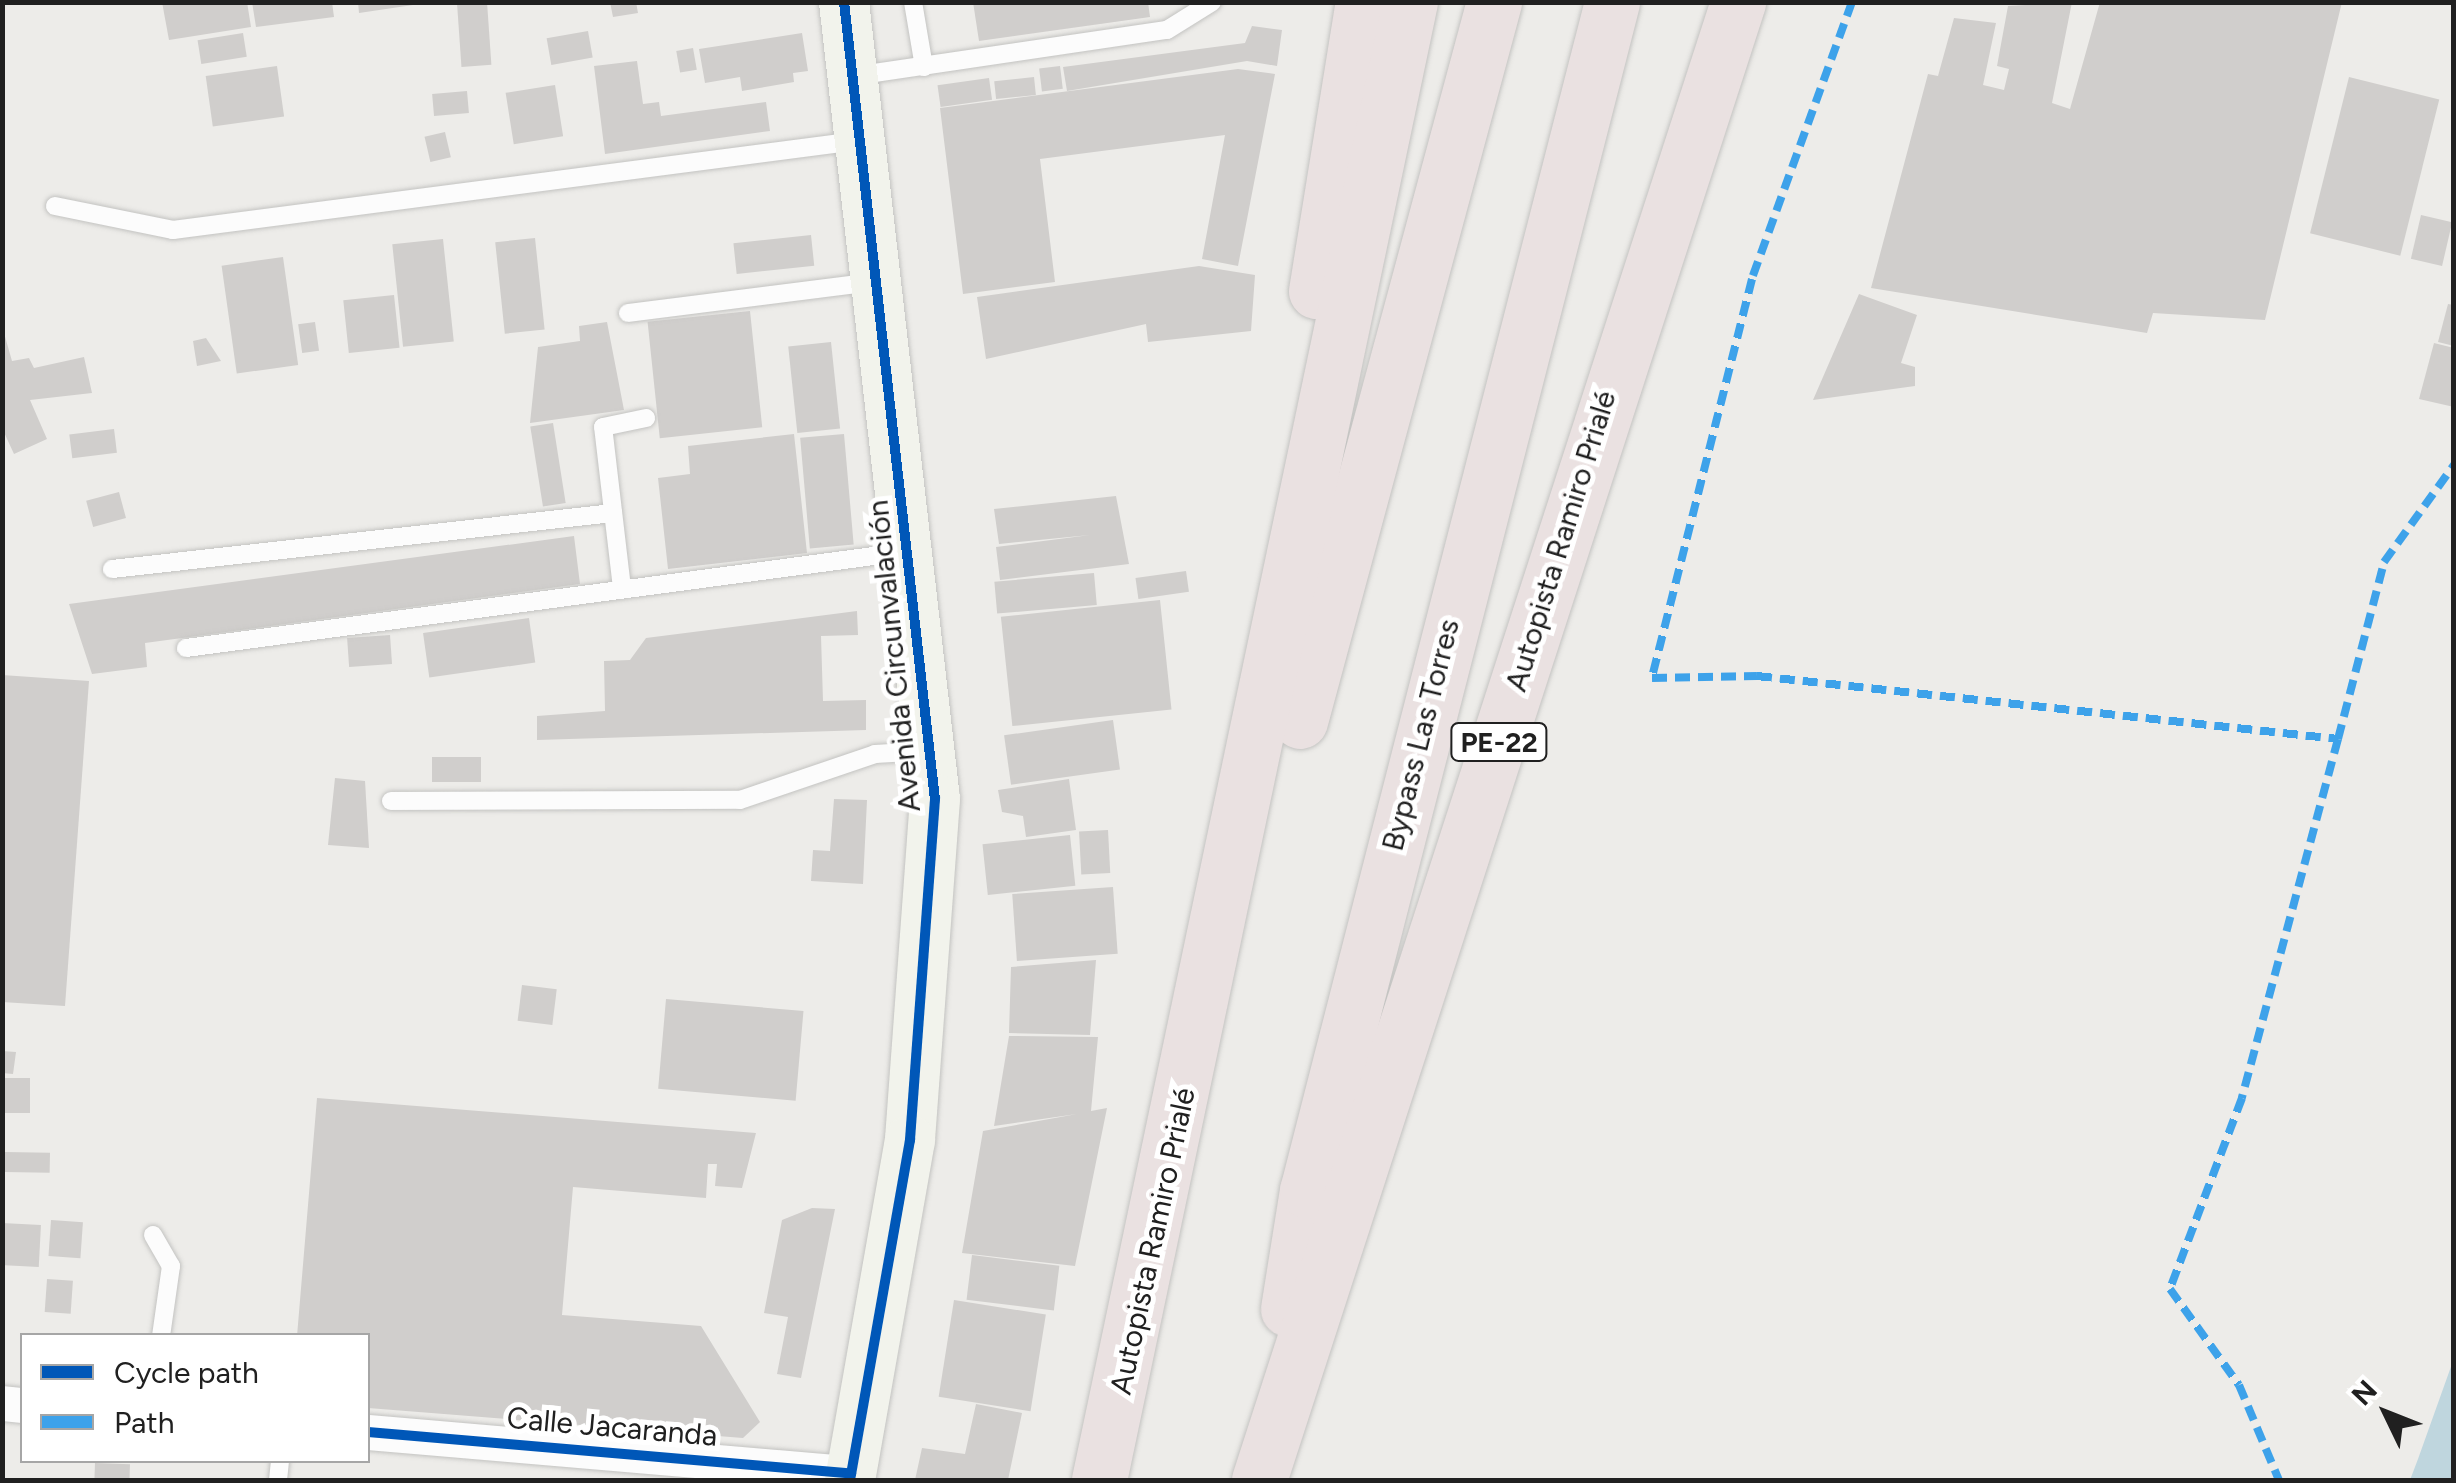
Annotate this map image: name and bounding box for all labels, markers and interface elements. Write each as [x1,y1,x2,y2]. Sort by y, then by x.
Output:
street label: Autopista Ramiro Prialé [1498,386,1624,696]
street label: Avenida Circunvalación [860,498,928,814]
street label: Bypass Las Torres [1375,615,1467,855]
road number: PE-22 [1449,719,1549,765]
street label: Autopista Ramiro Prialé [1103,1084,1203,1398]
legend [20,1333,370,1463]
text: Cycle path [114,1354,259,1391]
north arrow [2336,1363,2436,1463]
text: N [2344,1373,2384,1412]
street label: Calle Jacaranda [505,1400,719,1454]
text: Path [114,1404,174,1441]

